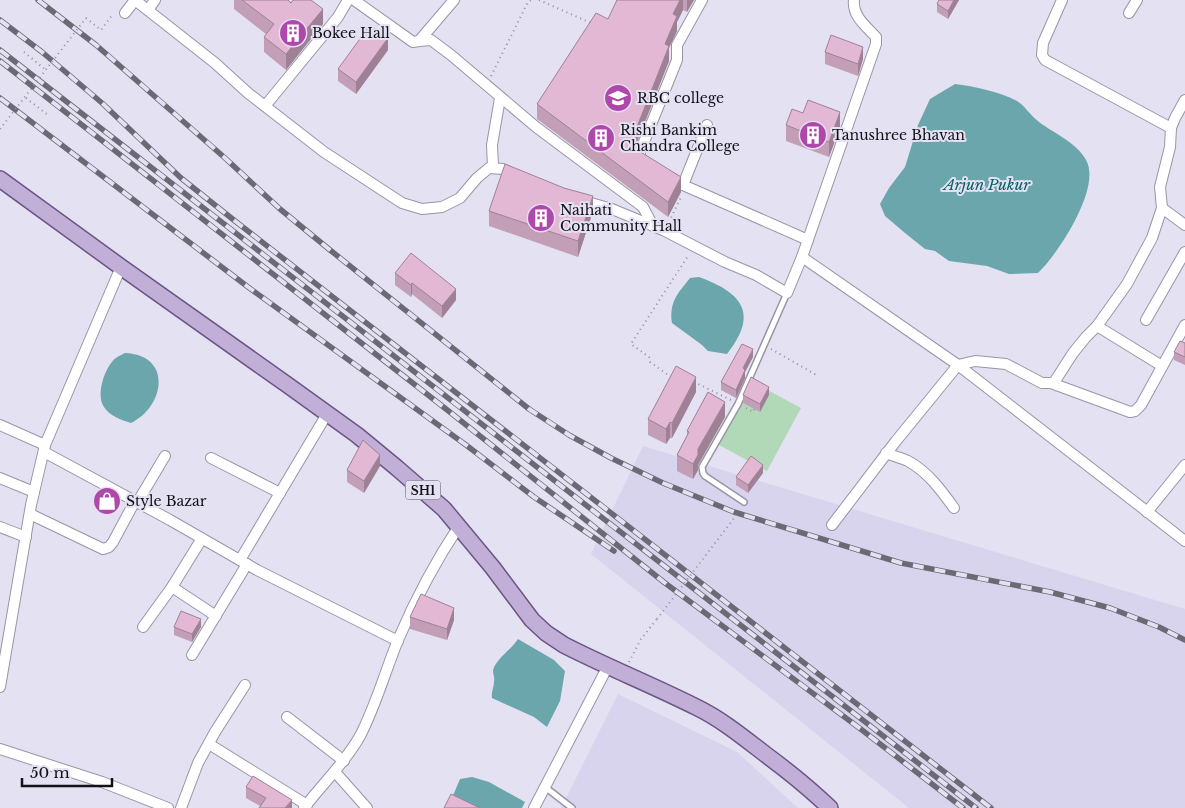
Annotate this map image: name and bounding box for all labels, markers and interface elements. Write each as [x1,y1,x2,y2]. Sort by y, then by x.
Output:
building icon: Bokee Hall [278,18,308,48]
place label: Bokee Hall [312,24,390,42]
school or university icon: RBC college [603,83,633,113]
place label: RBC college [637,89,724,107]
building icon: Tanushree Bhavan [798,120,828,150]
place label: Rishi Bankim Chandra College [620,121,740,155]
building icon: Rishi Bankim Chandra College [586,123,616,153]
place label: Tanushree Bhavan [832,126,965,144]
water label: Arjun Pukur [942,175,1031,194]
place label: Naihati Community Hall [560,201,682,235]
building icon: Naihati Community Hall [526,203,556,233]
road number: SH1 [406,480,440,500]
shop icon: Style Bazar [92,486,122,516]
place label: Style Bazar [126,492,207,510]
scale bar [22,756,112,788]
text: 50 m [30,763,70,782]

